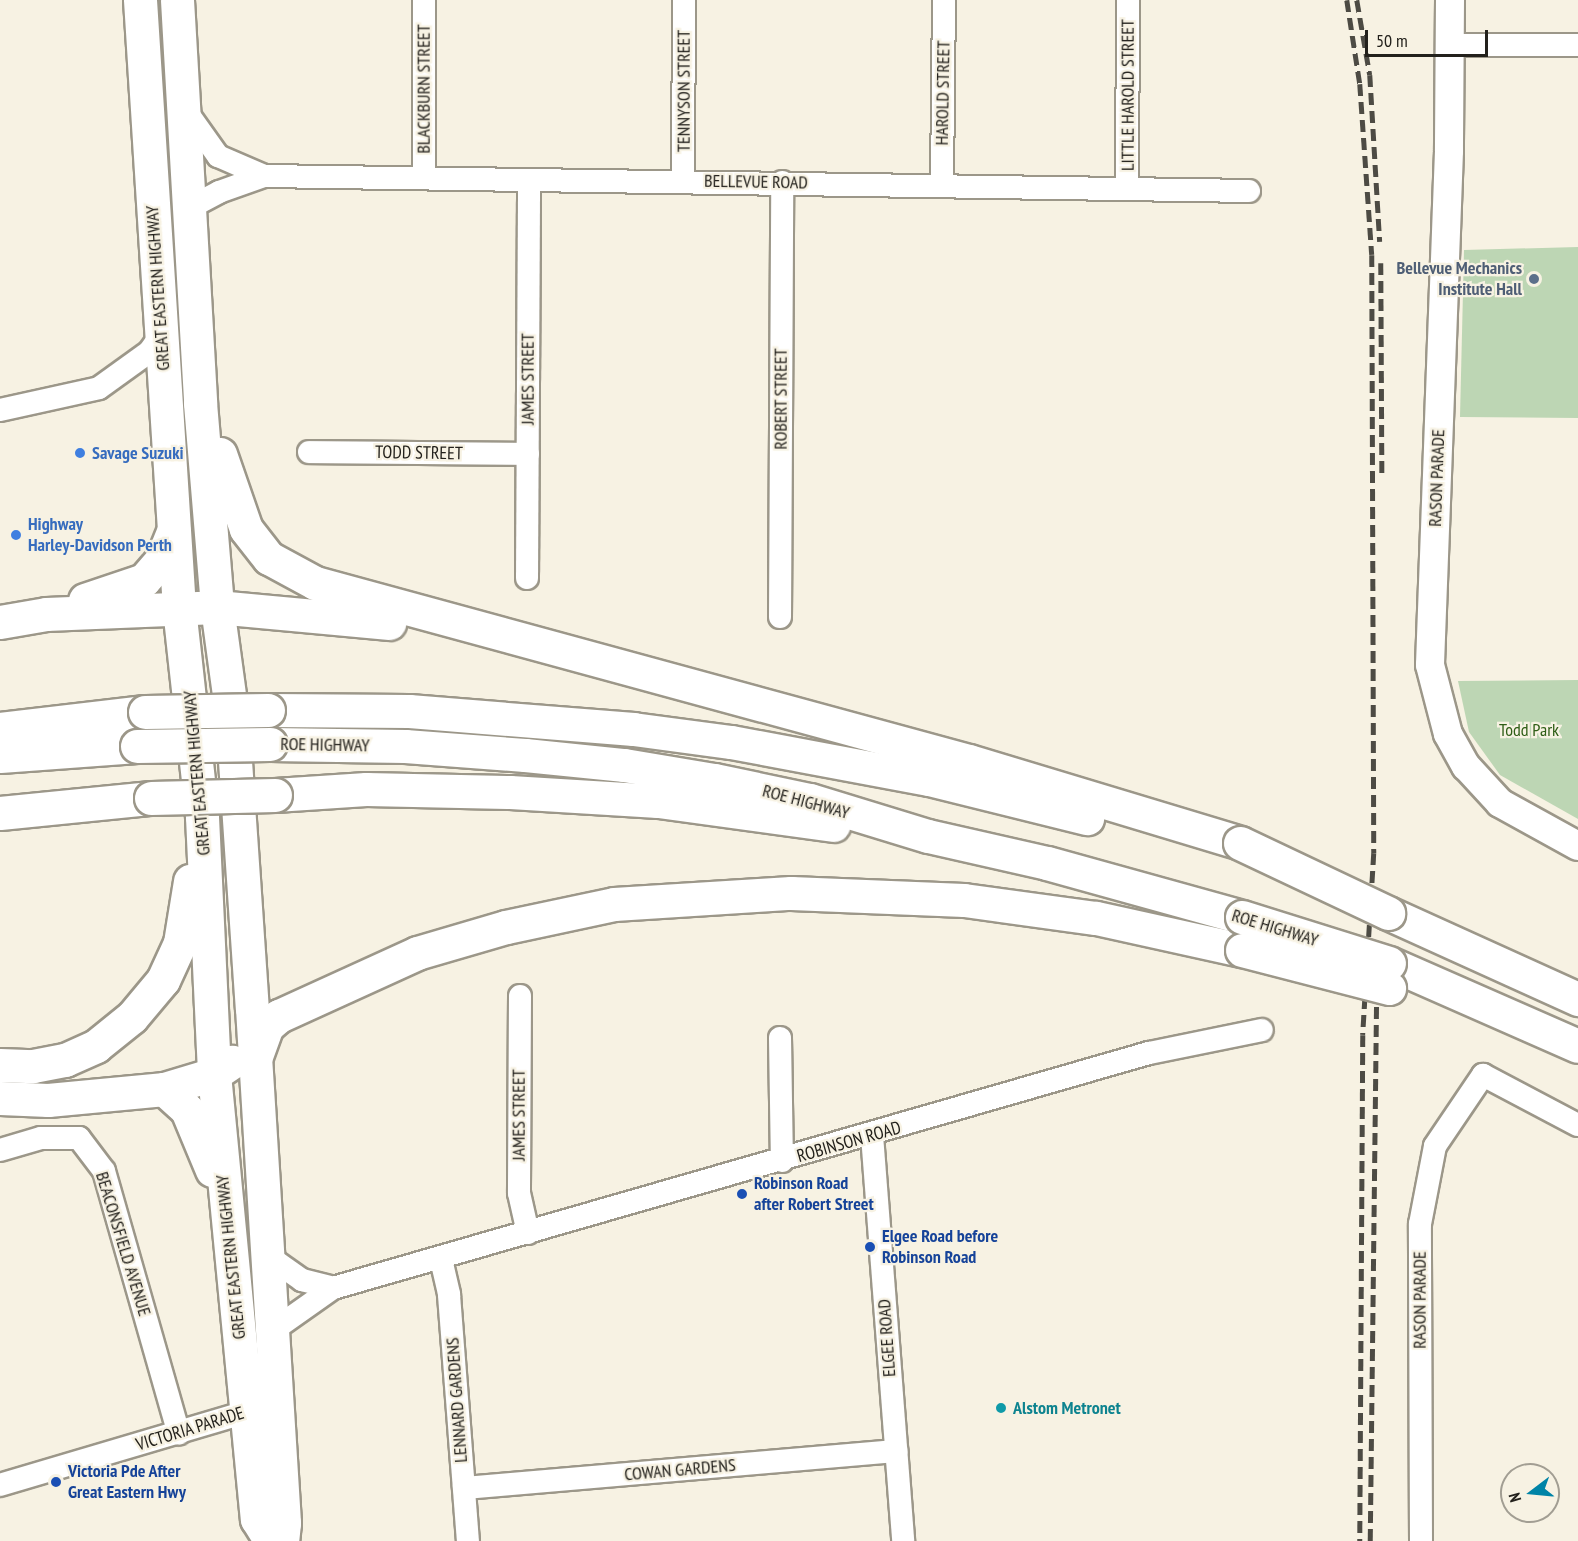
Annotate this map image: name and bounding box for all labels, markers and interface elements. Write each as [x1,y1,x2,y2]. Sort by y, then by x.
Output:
scale bar [1368,18,1491,56]
street label: LITTLE HAROLD STREET [1117,19,1139,171]
street label: BLACKBURN STREET [413,24,435,154]
text: 50 m [1376,29,1408,52]
street label: TENNYSON STREET [673,30,695,152]
street label: HAROLD STREET [931,40,955,146]
street label: BELLEVUE ROAD [704,170,808,194]
street label: GREAT EASTERN HIGHWAY [141,204,175,372]
place label: Bellevue Mechanics Institute Hall [1396,258,1522,300]
marker: Bellevue Mechanics Institute Hall [1527,272,1541,286]
street label: JAMES STREET [517,333,539,425]
street label: ROBERT STREET [770,348,792,450]
street label: RASON PARADE [1425,429,1449,527]
street label: TODD STREET [375,441,463,465]
place label: Savage Suzuki [92,442,184,464]
marker: Savage Suzuki [73,446,87,460]
place label: Highway Harley-Davidson Perth [28,514,172,556]
marker: Highway Harley-Davidson Perth [9,528,23,542]
street label: GREAT EASTERN HIGHWAY [179,689,215,857]
park label: Todd Park [1499,719,1559,741]
street label: ROE HIGHWAY [280,733,370,757]
street label: ROE HIGHWAY [760,780,852,824]
street label: ROE HIGHWAY [1229,905,1321,951]
street label: JAMES STREET [508,1069,530,1161]
street label: ROBINSON ROAD [795,1117,903,1167]
street label: BEACONSFIELD AVENUE [91,1169,155,1319]
street label: GREAT EASTERN HIGHWAY [212,1173,250,1341]
place label: Robinson Road after Robert Street [754,1173,874,1216]
marker: Robinson Road after Robert Street [735,1187,749,1201]
place label: Elgee Road before Robinson Road [882,1226,998,1268]
marker: Elgee Road before Robinson Road [863,1240,877,1254]
street label: RASON PARADE [1409,1251,1431,1349]
street label: ELGEE ROAD [874,1298,900,1378]
street label: LENNARD GARDENS [442,1337,472,1463]
place label: Alstom Metronet [1013,1397,1121,1419]
marker: Alstom Metronet [994,1401,1008,1415]
street label: VICTORIA PARADE [133,1402,247,1456]
street label: COWAN GARDENS [623,1454,737,1486]
place label: Victoria Pde After Great Eastern Hwy [68,1461,186,1504]
north arrow [1500,1463,1560,1523]
marker: Victoria Pde After Great Eastern Hwy [49,1475,63,1489]
text: N [1504,1491,1525,1504]

